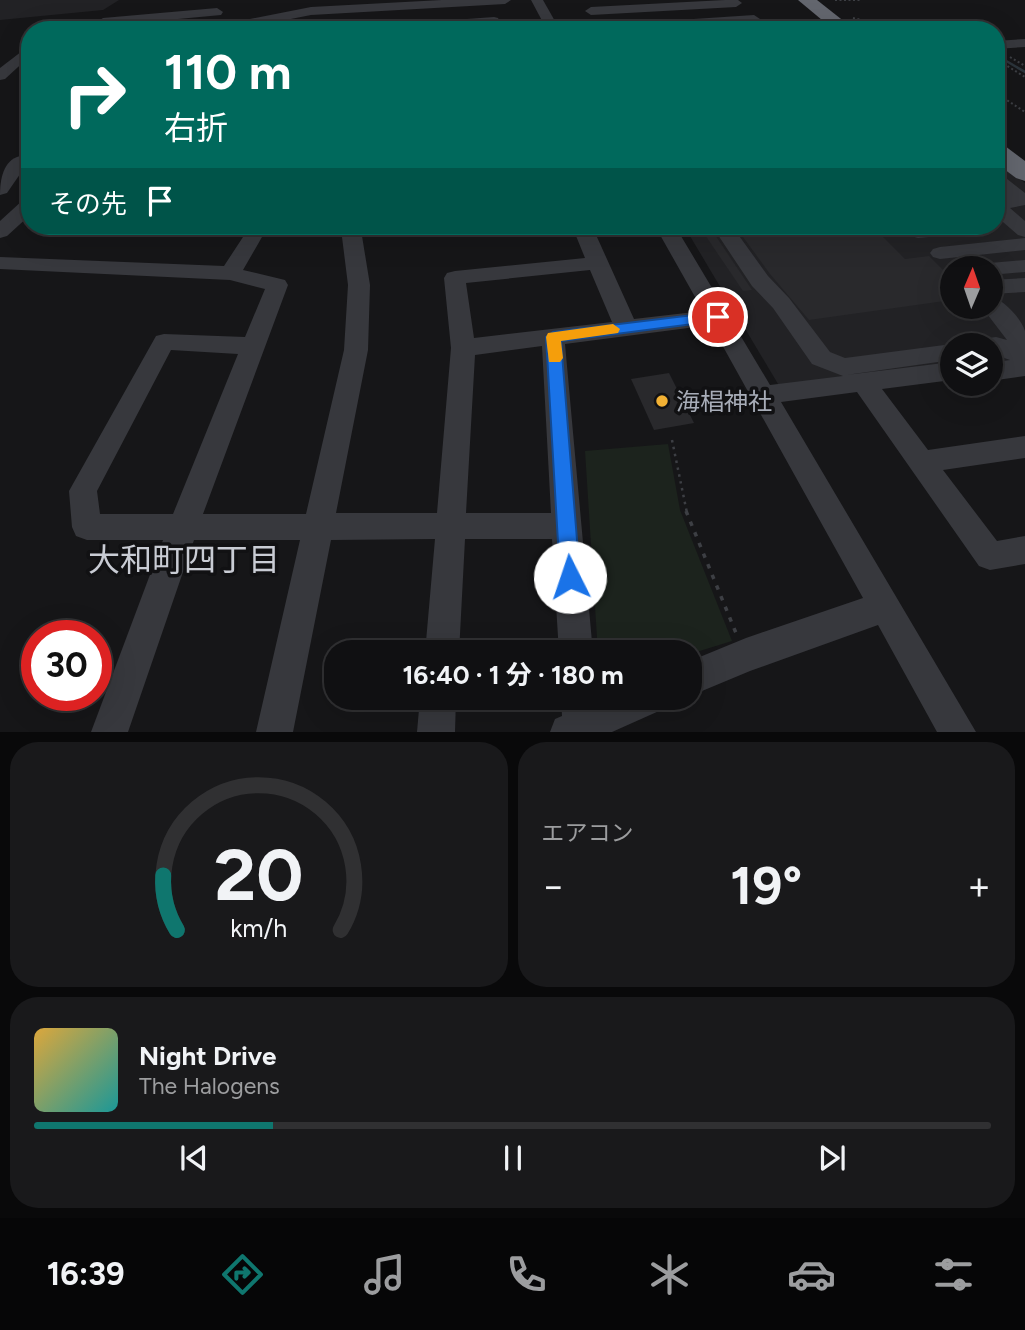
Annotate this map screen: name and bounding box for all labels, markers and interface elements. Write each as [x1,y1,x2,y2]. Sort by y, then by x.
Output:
text: 110 m [164,42,292,101]
icon: right [49,49,140,140]
text: 右折 [164,109,228,147]
icon: arrive [141,182,179,220]
text: その先 [49,188,127,220]
north arrow [940,256,1003,318]
map controls [940,256,1003,396]
pin [688,287,748,347]
icon: arrive [699,298,737,336]
button: layers [940,333,1003,396]
place label: 海椙神社 [676,387,772,416]
marker: 海椙神社 [654,393,670,409]
position arrow [533,540,607,614]
district label: 大和町四丁目 [88,541,280,579]
speed limit sign: 30 [21,620,112,711]
text: 16:40 · 1 分 · 180 m [402,659,624,691]
text: エアコン [542,819,634,847]
text: 20 [214,832,303,919]
text: 19° [730,855,802,917]
text: − [542,863,565,909]
text: + [967,863,991,909]
text: km/h [230,913,287,943]
text: Night Drive [139,1040,276,1072]
text: The Halogens [139,1072,280,1100]
icon: previous [175,1139,213,1177]
icon: pause [494,1139,532,1177]
icon: next [813,1139,851,1177]
icon: directions [218,1250,267,1299]
icon: music [360,1250,409,1299]
icon: phone [502,1250,551,1299]
icon: climate [645,1250,694,1299]
icon: car [787,1250,836,1299]
icon: filters [929,1250,978,1299]
text: 16:39 [47,1255,125,1293]

